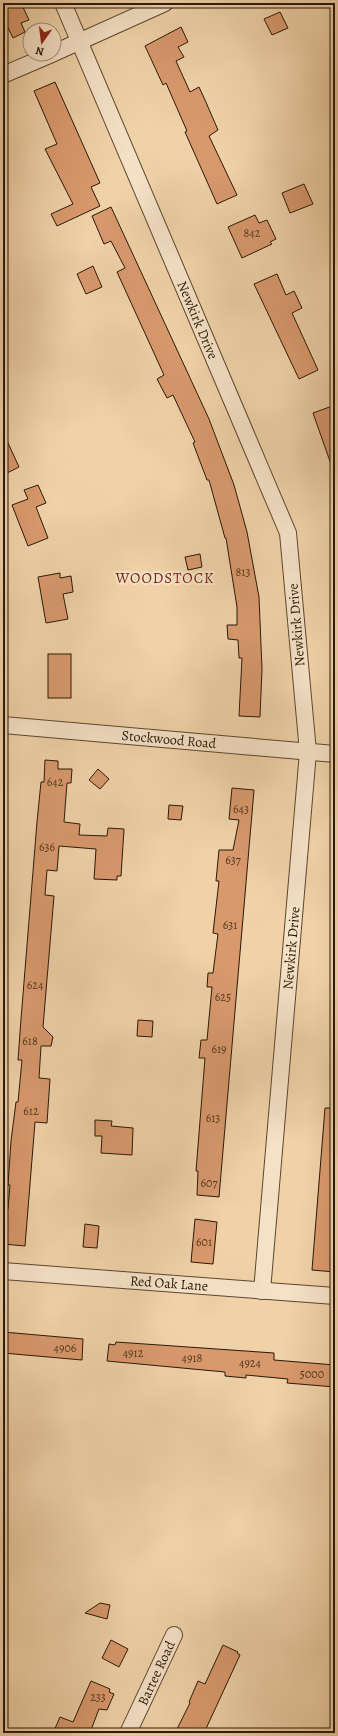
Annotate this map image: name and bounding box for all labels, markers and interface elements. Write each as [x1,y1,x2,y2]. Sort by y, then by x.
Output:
north arrow [22,22,62,62]
text: N [34,43,45,59]
house number: 842 [244,225,261,241]
street label: Newkirk Drive [173,278,223,362]
house number: 813 [236,564,250,580]
district label: WOODSTOCK [115,568,215,588]
street label: Newkirk Drive [283,583,310,667]
street label: Stockwood Road [121,726,218,753]
house number: 642 [47,774,64,790]
house number: 643 [233,801,249,817]
house number: 636 [39,839,55,855]
house number: 637 [225,852,242,868]
street label: Newkirk Drive [278,906,305,990]
house number: 631 [223,917,237,933]
house number: 624 [27,977,44,993]
house number: 625 [215,989,231,1005]
house number: 618 [22,1033,38,1049]
house number: 619 [211,1041,227,1057]
house number: 612 [23,1103,39,1119]
house number: 613 [206,1110,220,1126]
house number: 607 [201,1175,218,1191]
house number: 601 [196,1234,212,1250]
street label: Red Oak Lane [129,1271,209,1296]
house number: 4906 [54,1340,77,1356]
house number: 4912 [123,1345,144,1361]
house number: 4918 [182,1350,203,1366]
house number: 4924 [239,1355,262,1371]
house number: 5000 [300,1366,324,1382]
street label: Bartee Road [133,1637,180,1709]
house number: 233 [90,1689,106,1705]

